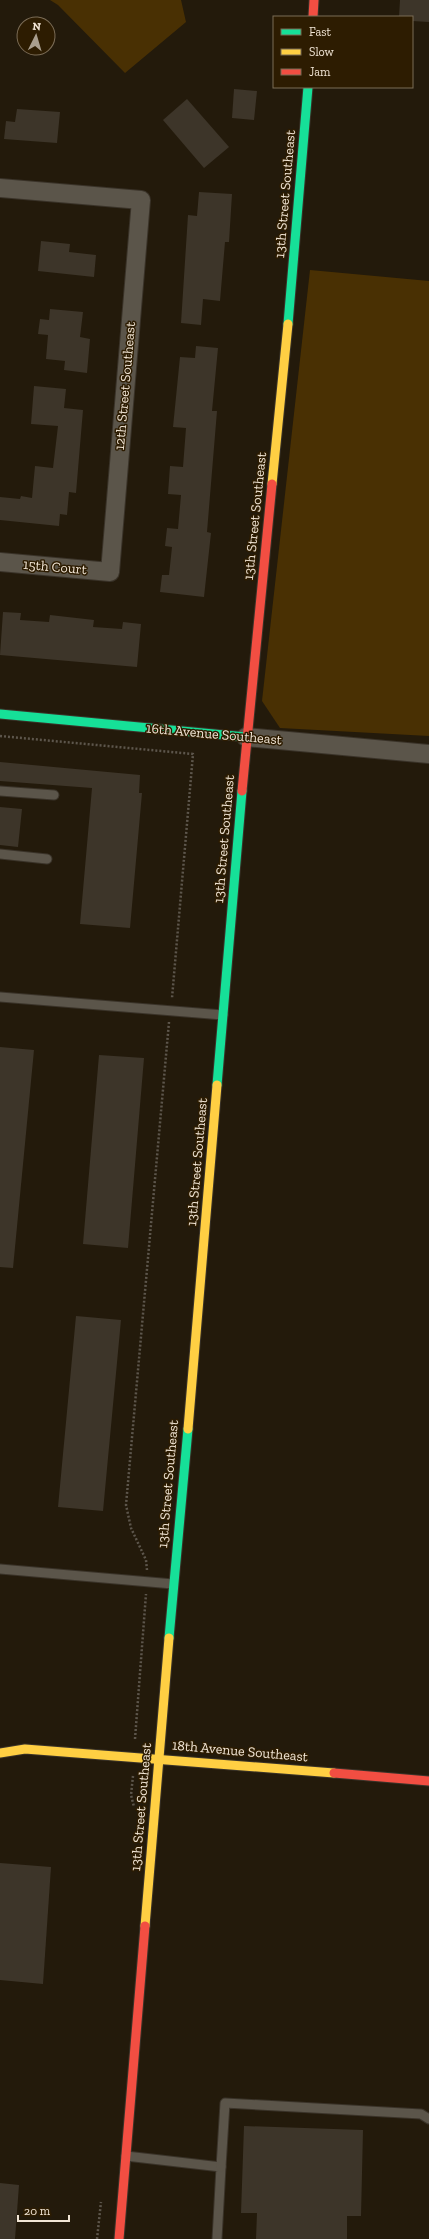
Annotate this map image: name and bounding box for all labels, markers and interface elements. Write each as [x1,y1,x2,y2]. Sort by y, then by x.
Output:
north arrow [16,16,56,56]
legend [273,16,413,88]
text: N [32,20,42,33]
text: Fast [309,25,332,39]
text: Slow [309,45,335,59]
text: Jam [309,65,331,79]
street label: 13th Street Southeast [271,128,299,259]
street label: 12th Street Southeast [111,320,139,451]
street label: 13th Street Southeast [240,450,270,581]
street label: 15th Court [22,556,88,578]
street label: 16th Avenue Southeast [145,720,283,748]
street label: 13th Street Southeast [210,773,238,904]
street label: 13th Street Southeast [183,1096,211,1227]
street label: 13th Street Southeast [154,1418,182,1549]
street label: 18th Avenue Southeast [171,1737,309,1765]
street label: 13th Street Southeast [127,1741,155,1872]
scale bar [18,2197,69,2223]
text: 20 m [24,2204,51,2218]

